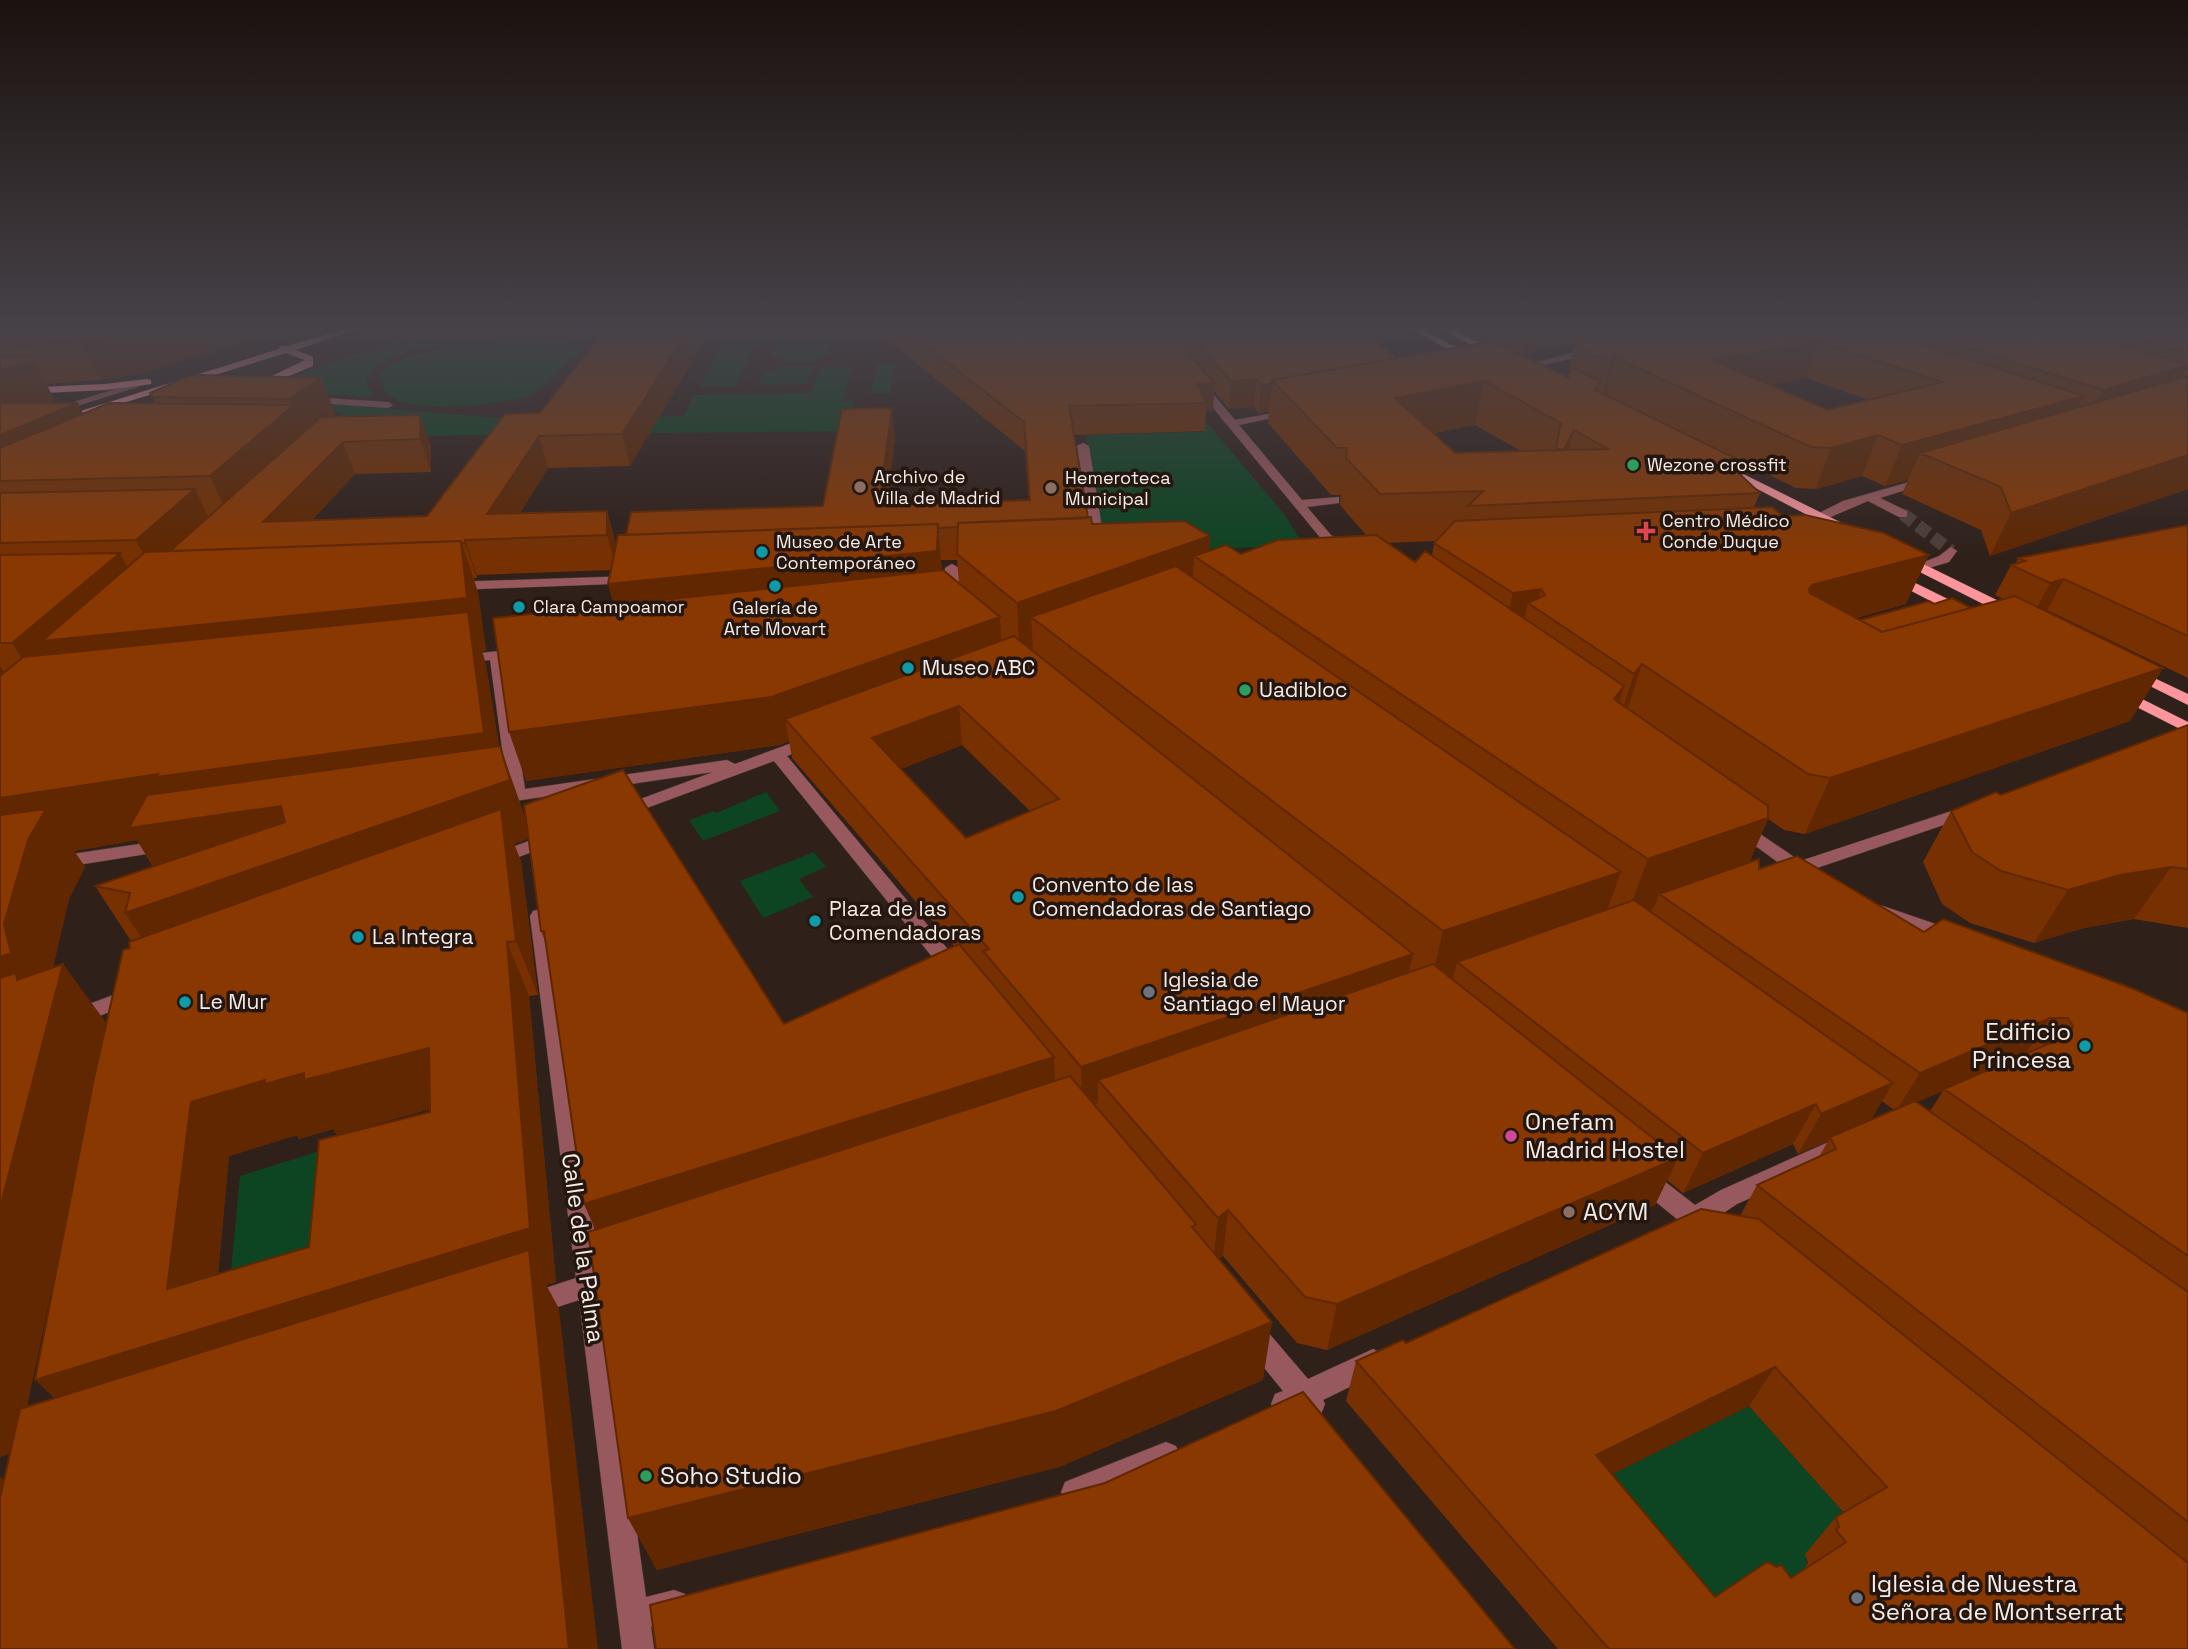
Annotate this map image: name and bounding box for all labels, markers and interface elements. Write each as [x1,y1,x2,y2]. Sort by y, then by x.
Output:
place label: Wezone crossfit [1647,453,1787,476]
marker: Wezone crossfit [1625,457,1641,473]
place label: Archivo de Villa de Madrid [874,465,1000,509]
place label: Hemeroteca Municipal [1065,466,1171,510]
marker: Archivo de Villa de Madrid [852,479,868,495]
marker: Hemeroteca Municipal [1043,480,1059,496]
place label: Centro Médico Conde Duque [1662,509,1790,553]
marker: Centro Médico Conde Duque [1636,521,1656,541]
place label: Museo de Arte Contemporáneo [776,530,916,574]
marker: Museo de Arte Contemporáneo [754,544,770,560]
marker: Galería de Arte Movart [767,578,783,594]
place label: Clara Campoamor [533,595,685,618]
place label: Galería de Arte Movart [724,596,826,640]
marker: Clara Campoamor [511,599,527,615]
place label: Museo ABC [922,654,1035,681]
marker: Museo ABC [900,660,916,676]
place label: Uadibloc [1259,676,1348,703]
marker: Uadibloc [1237,682,1253,698]
place label: Convento de las Comendadoras de Santiago [1032,871,1312,922]
marker: Convento de las Comendadoras de Santiago [1010,889,1026,905]
place label: Plaza de las Comendadoras [829,895,981,946]
marker: Plaza de las Comendadoras [807,913,823,929]
place label: La Integra [372,923,473,950]
marker: La Integra [350,929,366,945]
place label: Iglesia de Santiago el Mayor [1163,966,1346,1017]
marker: Iglesia de Santiago el Mayor [1141,984,1157,1000]
place label: Le Mur [199,988,267,1015]
marker: Le Mur [177,994,193,1010]
place label: Edificio Princesa [1972,1016,2071,1075]
marker: Edificio Princesa [2077,1038,2093,1054]
place label: Onefam Madrid Hostel [1525,1106,1685,1165]
marker: Onefam Madrid Hostel [1503,1128,1519,1144]
street label: Calle de la Palma [555,1151,612,1345]
place label: ACYM [1583,1196,1648,1227]
marker: ACYM [1561,1204,1577,1220]
place label: Soho Studio [660,1460,802,1491]
marker: Soho Studio [638,1468,654,1484]
place label: Iglesia de Nuestra Señora de Montserrat [1871,1568,2124,1627]
marker: Iglesia de Nuestra Señora de Montserrat [1849,1590,1865,1606]

